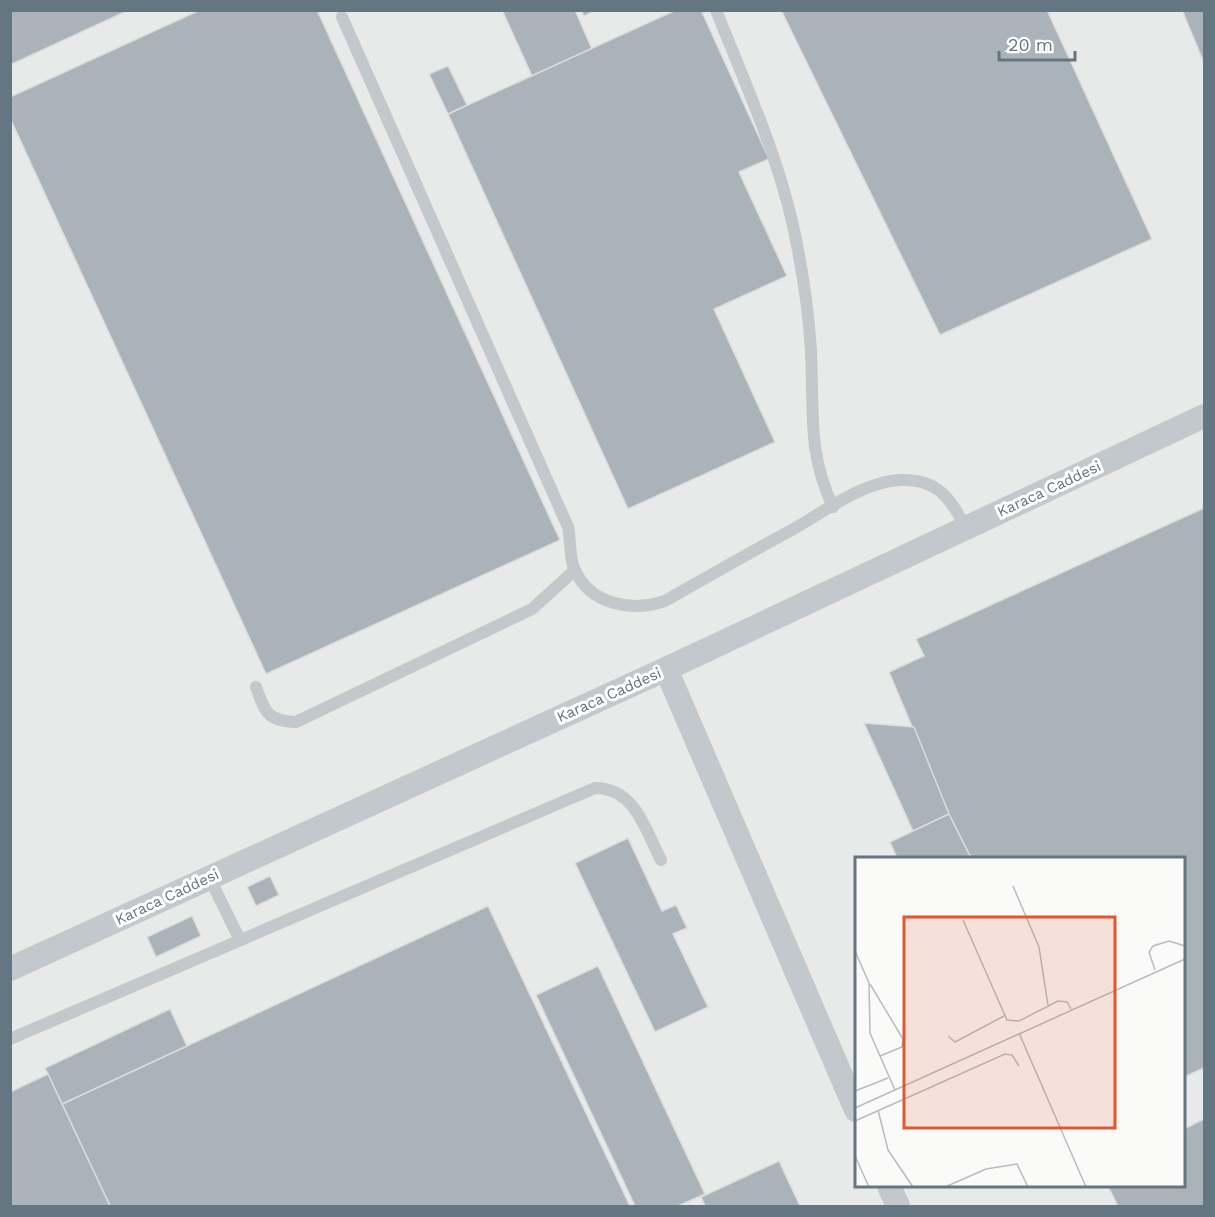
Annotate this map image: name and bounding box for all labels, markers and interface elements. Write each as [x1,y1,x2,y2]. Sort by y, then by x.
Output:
scale bar [999,24,1076,62]
text: 20 m [1008,34,1053,55]
street label: Karaca Caddesi [994,457,1104,521]
street label: Karaca Caddesi [554,664,664,726]
inset map [855,857,1185,1187]
street label: Karaca Caddesi [112,865,222,929]

